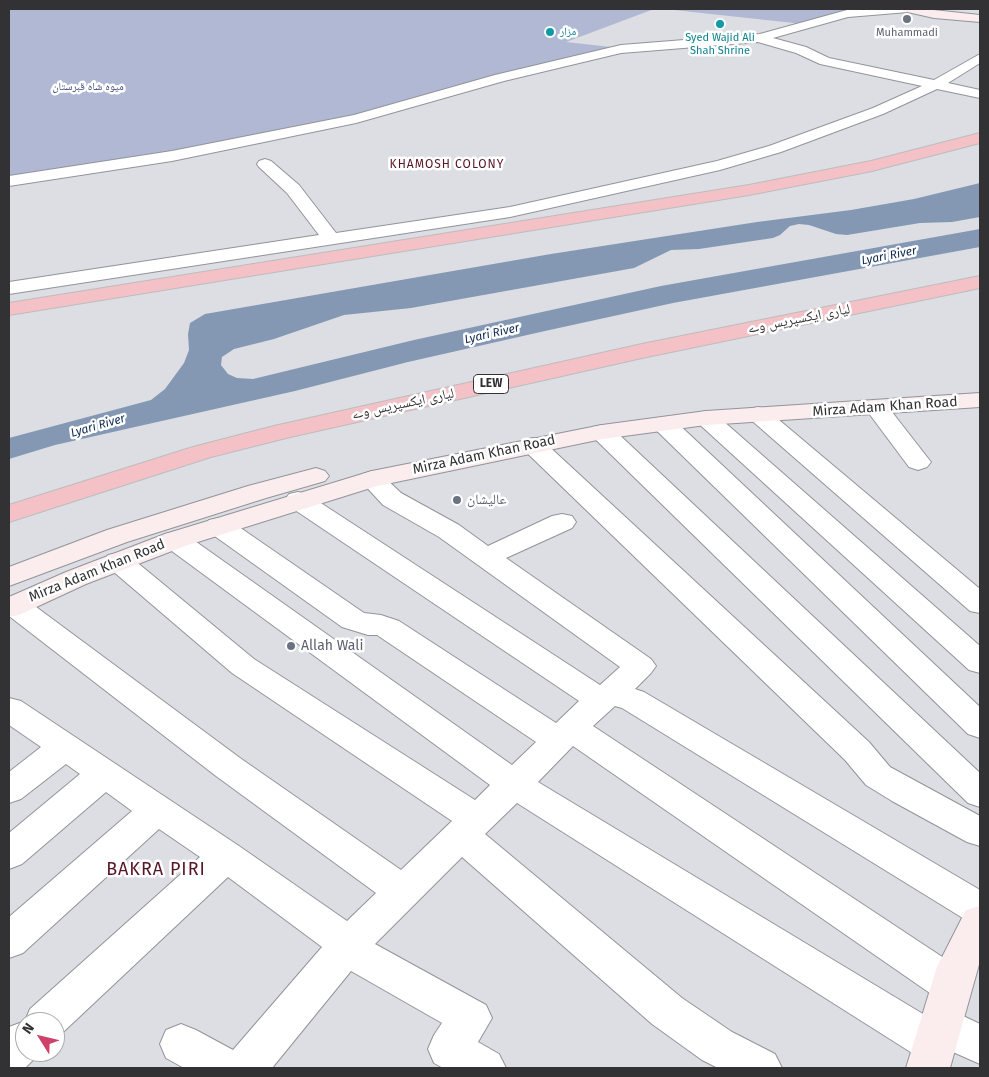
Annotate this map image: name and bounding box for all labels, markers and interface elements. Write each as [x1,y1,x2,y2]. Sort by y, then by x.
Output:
marker: Muhammadi [901,13,913,25]
marker: Syed Wajid Ali Shah Shrine [714,18,726,30]
place label: مزار [560,25,576,39]
marker: مزار [544,26,556,38]
place label: Muhammadi [876,26,938,40]
place label: Syed Wajid Ali Shah Shrine [685,31,755,57]
park label: میوہ شاہ قبرستان [52,80,124,94]
district label: KHAMOSH COLONY [388,158,506,172]
water label: Lyari River [860,244,918,268]
street label: لیاری ایکسپریس وے [746,301,852,337]
water label: Lyari River [463,321,521,347]
road number: LEW [474,374,508,394]
street label: لیاری ایکسپریس وے [350,385,456,423]
street label: Mirza Adam Khan Road [812,394,958,420]
water label: Lyari River [69,411,127,441]
street label: Mirza Adam Khan Road [411,432,557,478]
place label: عالیشان [467,492,507,508]
marker: عالیشان [451,494,463,506]
street label: Mirza Adam Khan Road [26,536,168,606]
place label: Allah Wali [301,638,363,654]
marker: Allah Wali [285,640,297,652]
district label: BAKRA PIRI [105,859,207,881]
north arrow [15,1012,65,1062]
text: N [19,1020,38,1037]

